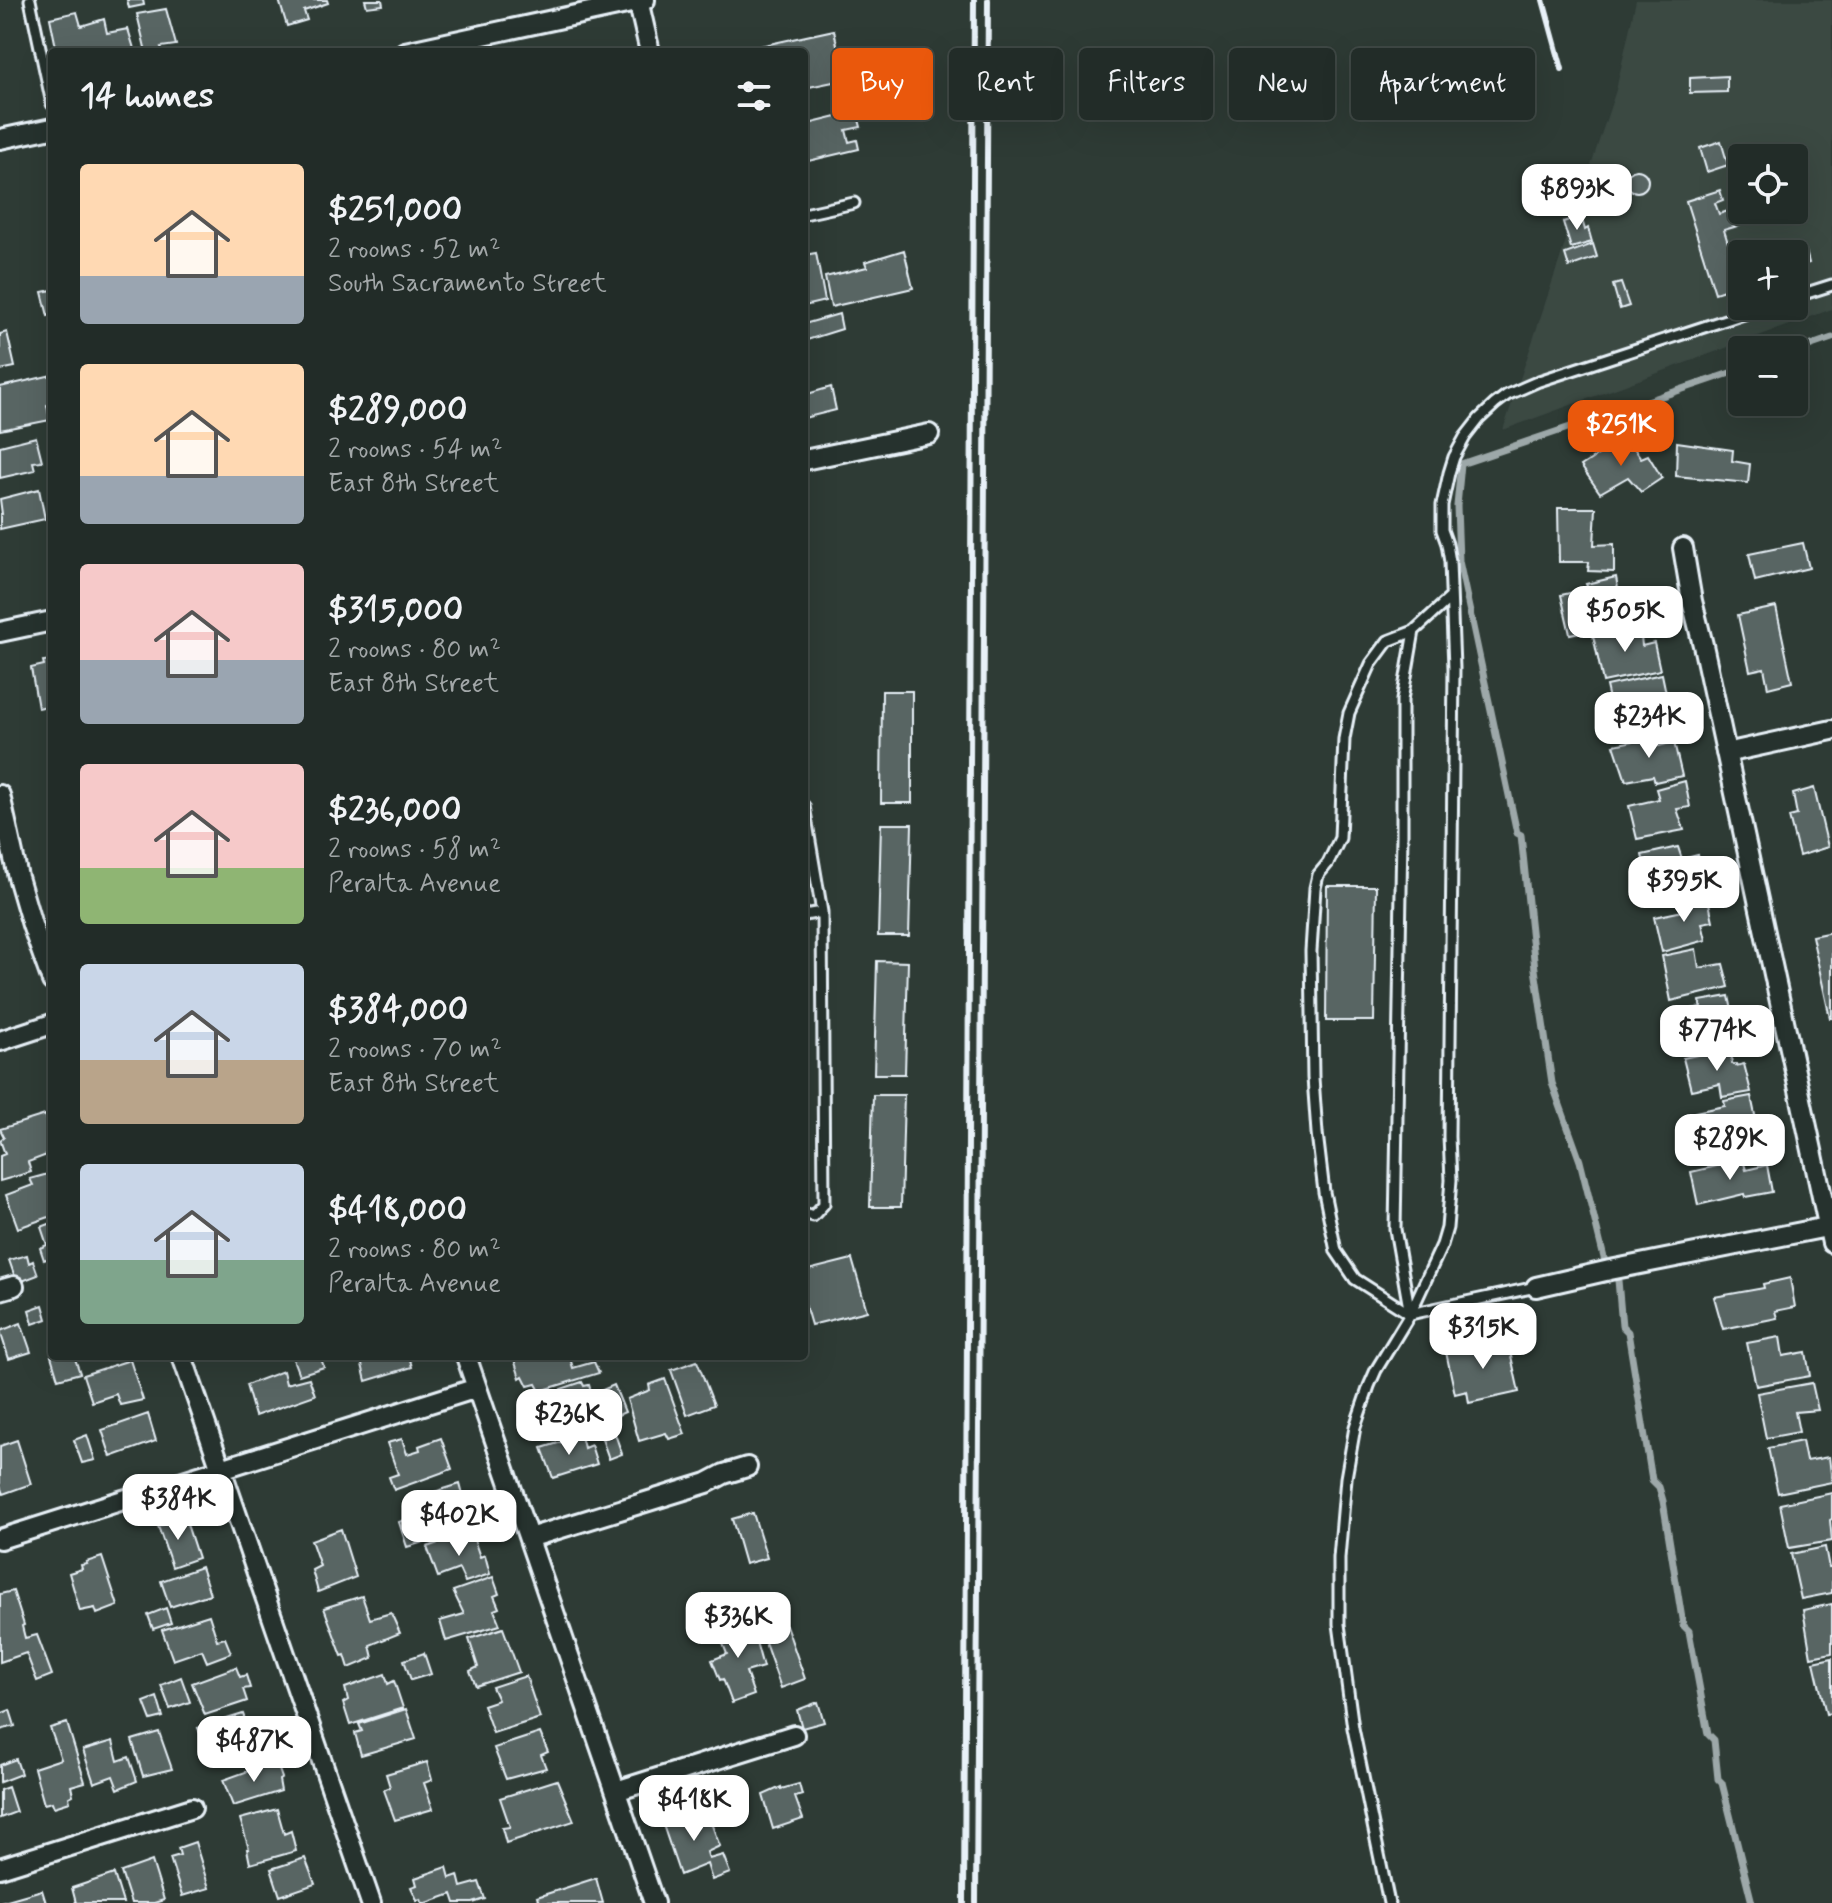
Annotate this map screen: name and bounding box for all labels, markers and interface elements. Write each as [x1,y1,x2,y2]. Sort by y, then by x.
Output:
chip: Buy [832,48,933,120]
chip: Rent [949,48,1063,120]
chip: Filters [1079,48,1213,120]
chip: New [1229,48,1335,120]
chip: Apartment [1351,48,1535,120]
text: 14 homes [80,74,214,119]
icon: filters [732,74,776,118]
map controls [1728,144,1808,416]
button: locate [1728,144,1808,224]
pin: $893K [1521,164,1633,232]
text: $893K [1540,173,1614,207]
text: $251,000 [328,188,462,233]
icon: home [144,196,240,292]
text: 2 rooms · 52 m² [328,233,500,267]
button: + [1728,240,1808,320]
text: South Sacramento Street [328,267,607,301]
button: − [1728,336,1808,416]
text: $289,000 [328,388,467,433]
icon: home [144,396,240,492]
pin: $251K [1565,400,1677,468]
text: $251K [1586,409,1656,443]
text: 2 rooms · 54 m² [328,433,503,467]
text: East 8th Street [328,467,499,501]
pin: $505K [1569,586,1681,654]
text: $315,000 [328,588,463,633]
text: $505K [1586,595,1664,629]
icon: home [144,596,240,692]
text: 2 rooms · 80 m² [328,633,501,667]
text: East 8th Street [328,667,499,701]
pin: $234K [1593,692,1705,760]
text: $234K [1613,701,1685,735]
text: $236,000 [328,788,461,833]
icon: home [144,796,240,892]
text: 2 rooms · 58 m² [328,833,501,867]
pin: $395K [1628,856,1740,924]
text: $395K [1646,865,1722,899]
text: Peralta Avenue [328,867,501,901]
text: $384,000 [328,988,468,1033]
icon: home [144,996,240,1092]
pin: $774K [1661,1005,1773,1073]
text: $774K [1678,1014,1756,1048]
text: 2 rooms · 70 m² [328,1033,502,1067]
text: East 8th Street [328,1067,499,1101]
pin: $289K [1674,1114,1786,1182]
text: $289K [1693,1123,1767,1157]
text: $418,000 [328,1188,467,1233]
icon: home [144,1196,240,1292]
text: 2 rooms · 80 m² [328,1233,501,1267]
text: Peralta Avenue [328,1267,501,1301]
pin: $315K [1427,1303,1539,1371]
text: $315K [1447,1312,1519,1346]
pin: $236K [513,1389,625,1457]
text: $236K [534,1398,604,1432]
pin: $384K [122,1474,234,1542]
text: $384K [141,1483,215,1517]
pin: $402K [403,1490,515,1558]
text: $402K [419,1499,499,1533]
pin: $336K [682,1592,794,1660]
text: $336K [704,1601,772,1635]
pin: $487K [198,1716,310,1784]
text: $487K [215,1725,293,1759]
pin: $418K [638,1775,750,1843]
text: $418K [657,1784,731,1818]

